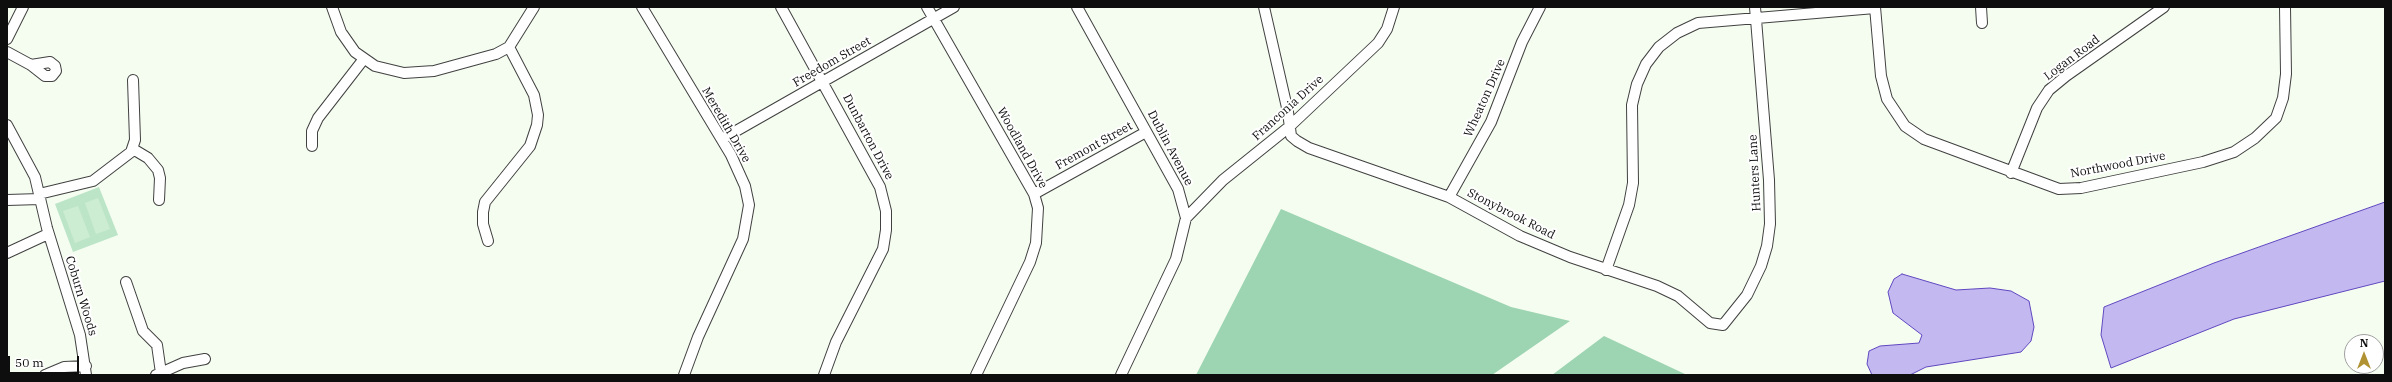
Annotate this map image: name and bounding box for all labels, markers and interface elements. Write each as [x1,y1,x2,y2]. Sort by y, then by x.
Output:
street label: Logan Road [2041,32,2103,84]
street label: Freedom Street [791,34,873,90]
street label: Wheaton Drive [1461,57,1509,139]
street label: Franconia Drive [1249,72,1327,144]
street label: Meredith Drive [699,85,753,165]
street label: Dunbarton Drive [839,92,897,182]
street label: Woodland Drive [994,105,1050,191]
street label: Dublin Avenue [1144,108,1196,188]
street label: Fremont Street [1053,119,1135,173]
street label: Hunters Lane [1746,134,1764,212]
street label: Northwood Drive [2069,149,2167,181]
street label: Stonybrook Road [1465,186,1557,242]
street label: Coburn Woods [62,254,100,338]
north arrow [2344,334,2384,374]
text: N [2360,336,2368,350]
scale bar [10,348,81,374]
text: 50 m [15,355,44,370]

